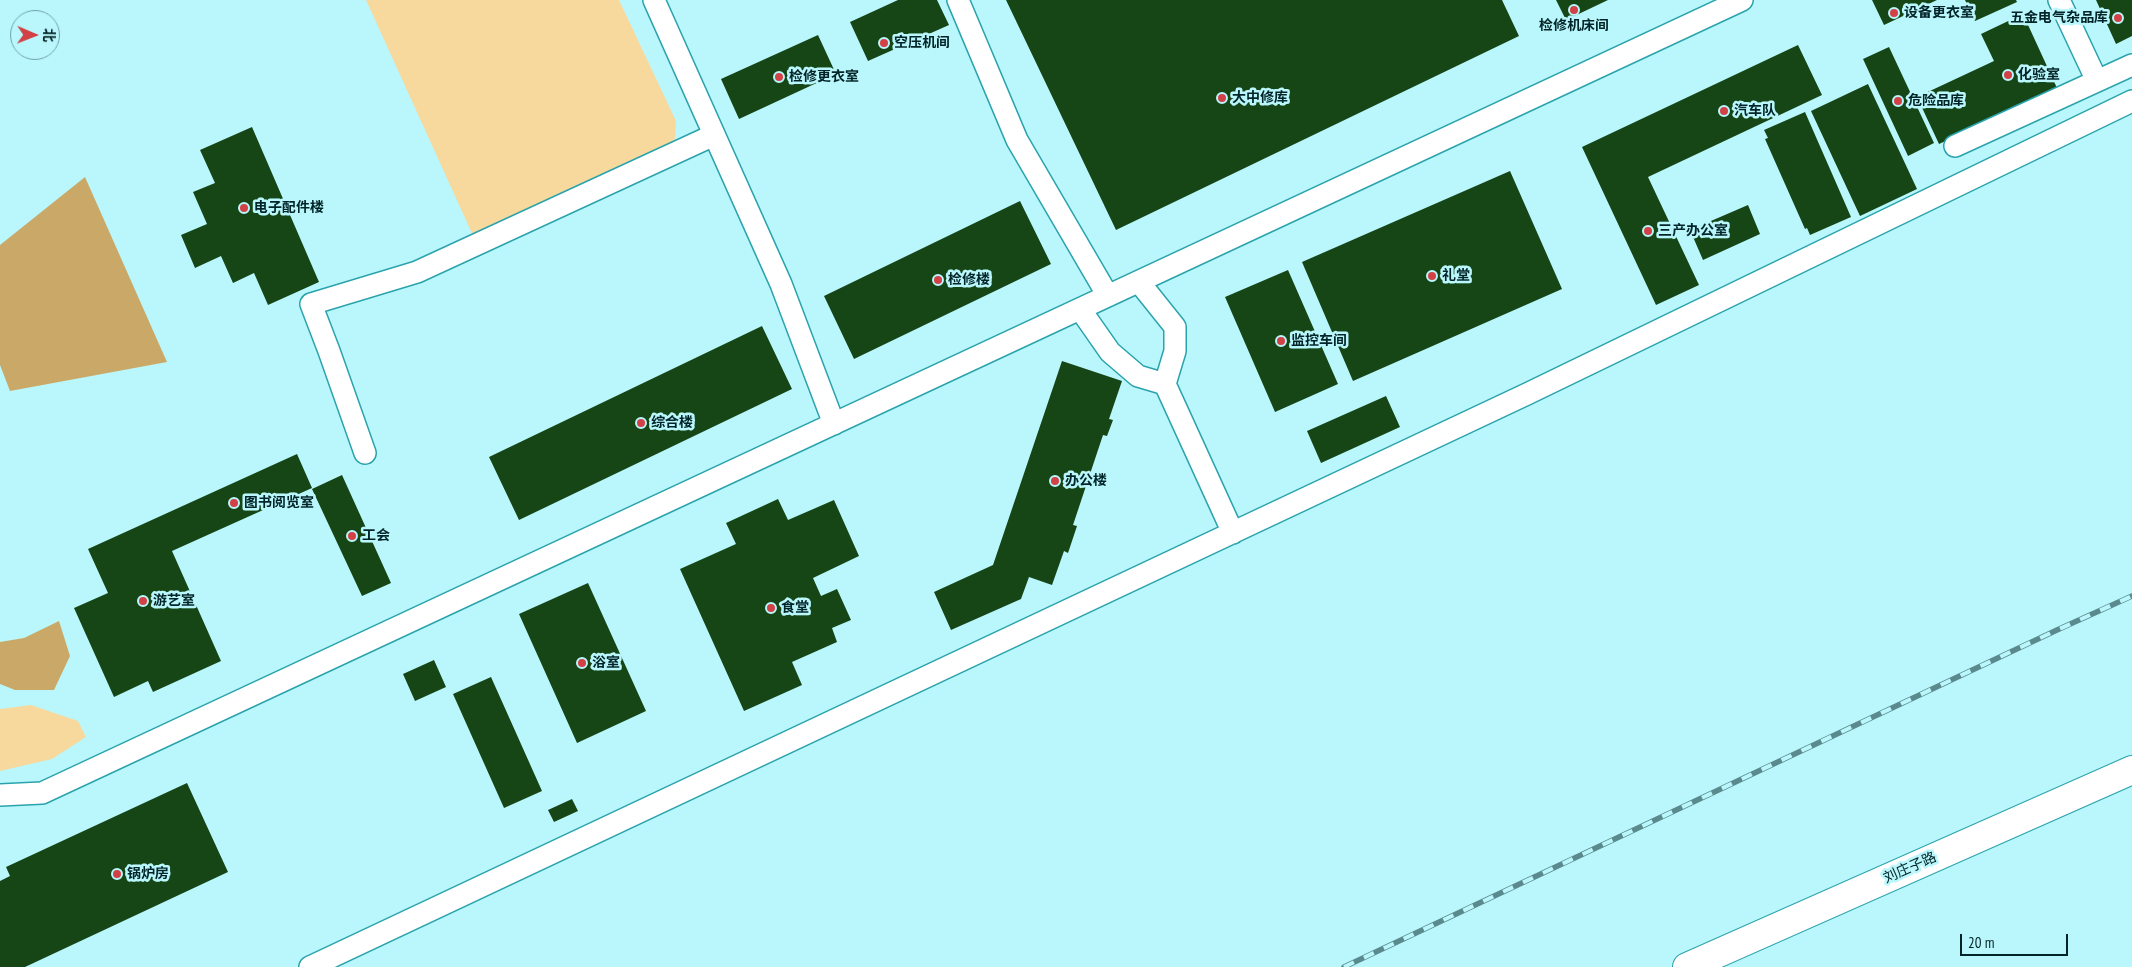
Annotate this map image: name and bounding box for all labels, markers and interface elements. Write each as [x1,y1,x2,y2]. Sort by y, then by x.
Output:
marker: 检修机床间 [1568,4,1580,16]
place label: 设备更衣室 [1904,5,1974,21]
marker: 设备更衣室 [1888,7,1900,19]
north arrow [10,10,60,60]
place label: 五金电气杂品库 [2010,10,2108,26]
marker: 五金电气杂品库 [2112,12,2124,24]
place label: 检修机床间 [1539,18,1609,34]
text: 北 [40,28,58,42]
place label: 空压机间 [894,35,950,51]
marker: 空压机间 [878,37,890,49]
place label: 化验室 [2018,67,2060,83]
place label: 检修更衣室 [789,69,859,85]
marker: 化验室 [2002,69,2014,81]
marker: 检修更衣室 [773,71,785,83]
place label: 大中修库 [1232,90,1288,106]
marker: 大中修库 [1216,92,1228,104]
place label: 危险品库 [1908,93,1964,109]
marker: 危险品库 [1892,95,1904,107]
place label: 汽车队 [1734,103,1776,119]
marker: 汽车队 [1718,105,1730,117]
place label: 电子配件楼 [254,200,324,216]
marker: 电子配件楼 [238,202,250,214]
place label: 三产办公室 [1658,223,1728,239]
marker: 三产办公室 [1642,225,1654,237]
place label: 礼堂 [1442,268,1470,284]
marker: 礼堂 [1426,270,1438,282]
place label: 检修楼 [948,272,990,288]
marker: 检修楼 [932,274,944,286]
place label: 监控车间 [1291,333,1347,349]
marker: 监控车间 [1275,335,1287,347]
place label: 综合楼 [651,415,693,431]
marker: 综合楼 [635,417,647,429]
place label: 办公楼 [1065,473,1107,489]
marker: 办公楼 [1049,475,1061,487]
place label: 图书阅览室 [244,495,314,511]
marker: 图书阅览室 [228,497,240,509]
place label: 工会 [362,528,390,544]
marker: 工会 [346,530,358,542]
place label: 游艺室 [153,593,195,609]
marker: 游艺室 [137,595,149,607]
place label: 食堂 [781,600,809,616]
marker: 食堂 [765,602,777,614]
place label: 浴室 [592,655,620,671]
marker: 浴室 [576,657,588,669]
street label: 刘庄子路 [1881,849,1939,887]
place label: 锅炉房 [127,866,169,882]
marker: 锅炉房 [111,868,123,880]
scale bar [1962,924,2070,956]
text: 20 m [1968,933,1994,952]

